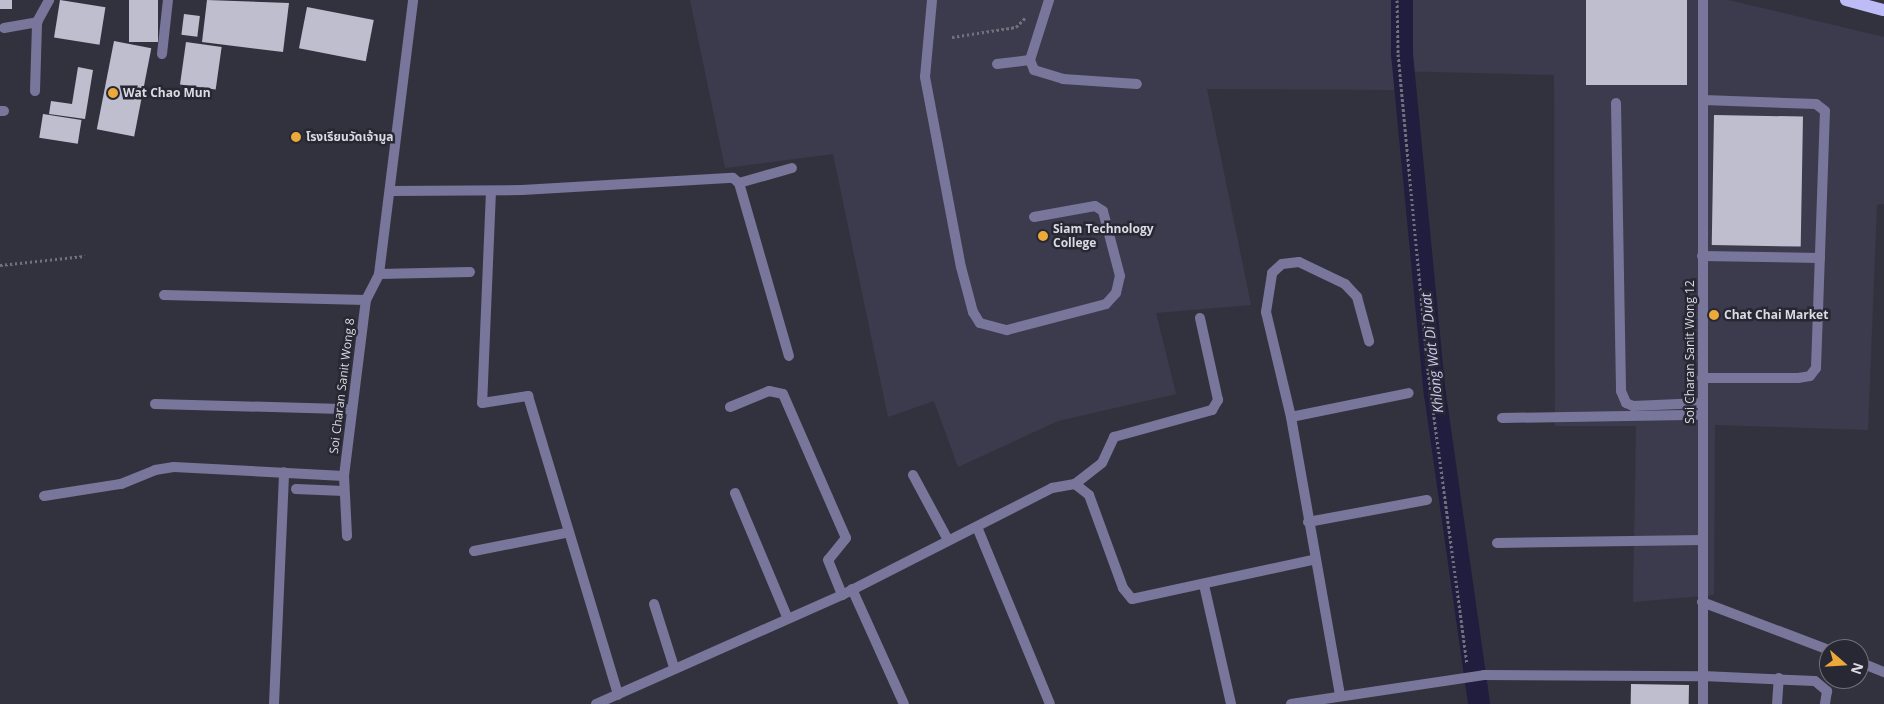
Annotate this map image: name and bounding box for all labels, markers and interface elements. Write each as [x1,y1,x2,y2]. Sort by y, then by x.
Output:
place label: Wat Chao Mun [123,86,211,100]
marker: Wat Chao Mun [107,87,119,99]
place label: โรงเรียนวัดเจ้ามูล [306,130,393,144]
marker: โรงเรียนวัดเจ้ามูล [290,131,302,143]
place label: Siam Technology College [1053,222,1154,250]
marker: Siam Technology College [1037,230,1049,242]
street label: Soi Charan Sanit Wong 12 [1683,280,1697,424]
water label: Khlong Wat Di Duat [1417,292,1447,414]
place label: Chat Chai Market [1724,308,1828,322]
marker: Chat Chai Market [1708,309,1720,321]
street label: Soi Charan Sanit Wong 8 [327,317,357,455]
north arrow [1819,639,1869,689]
text: N [1847,660,1869,677]

